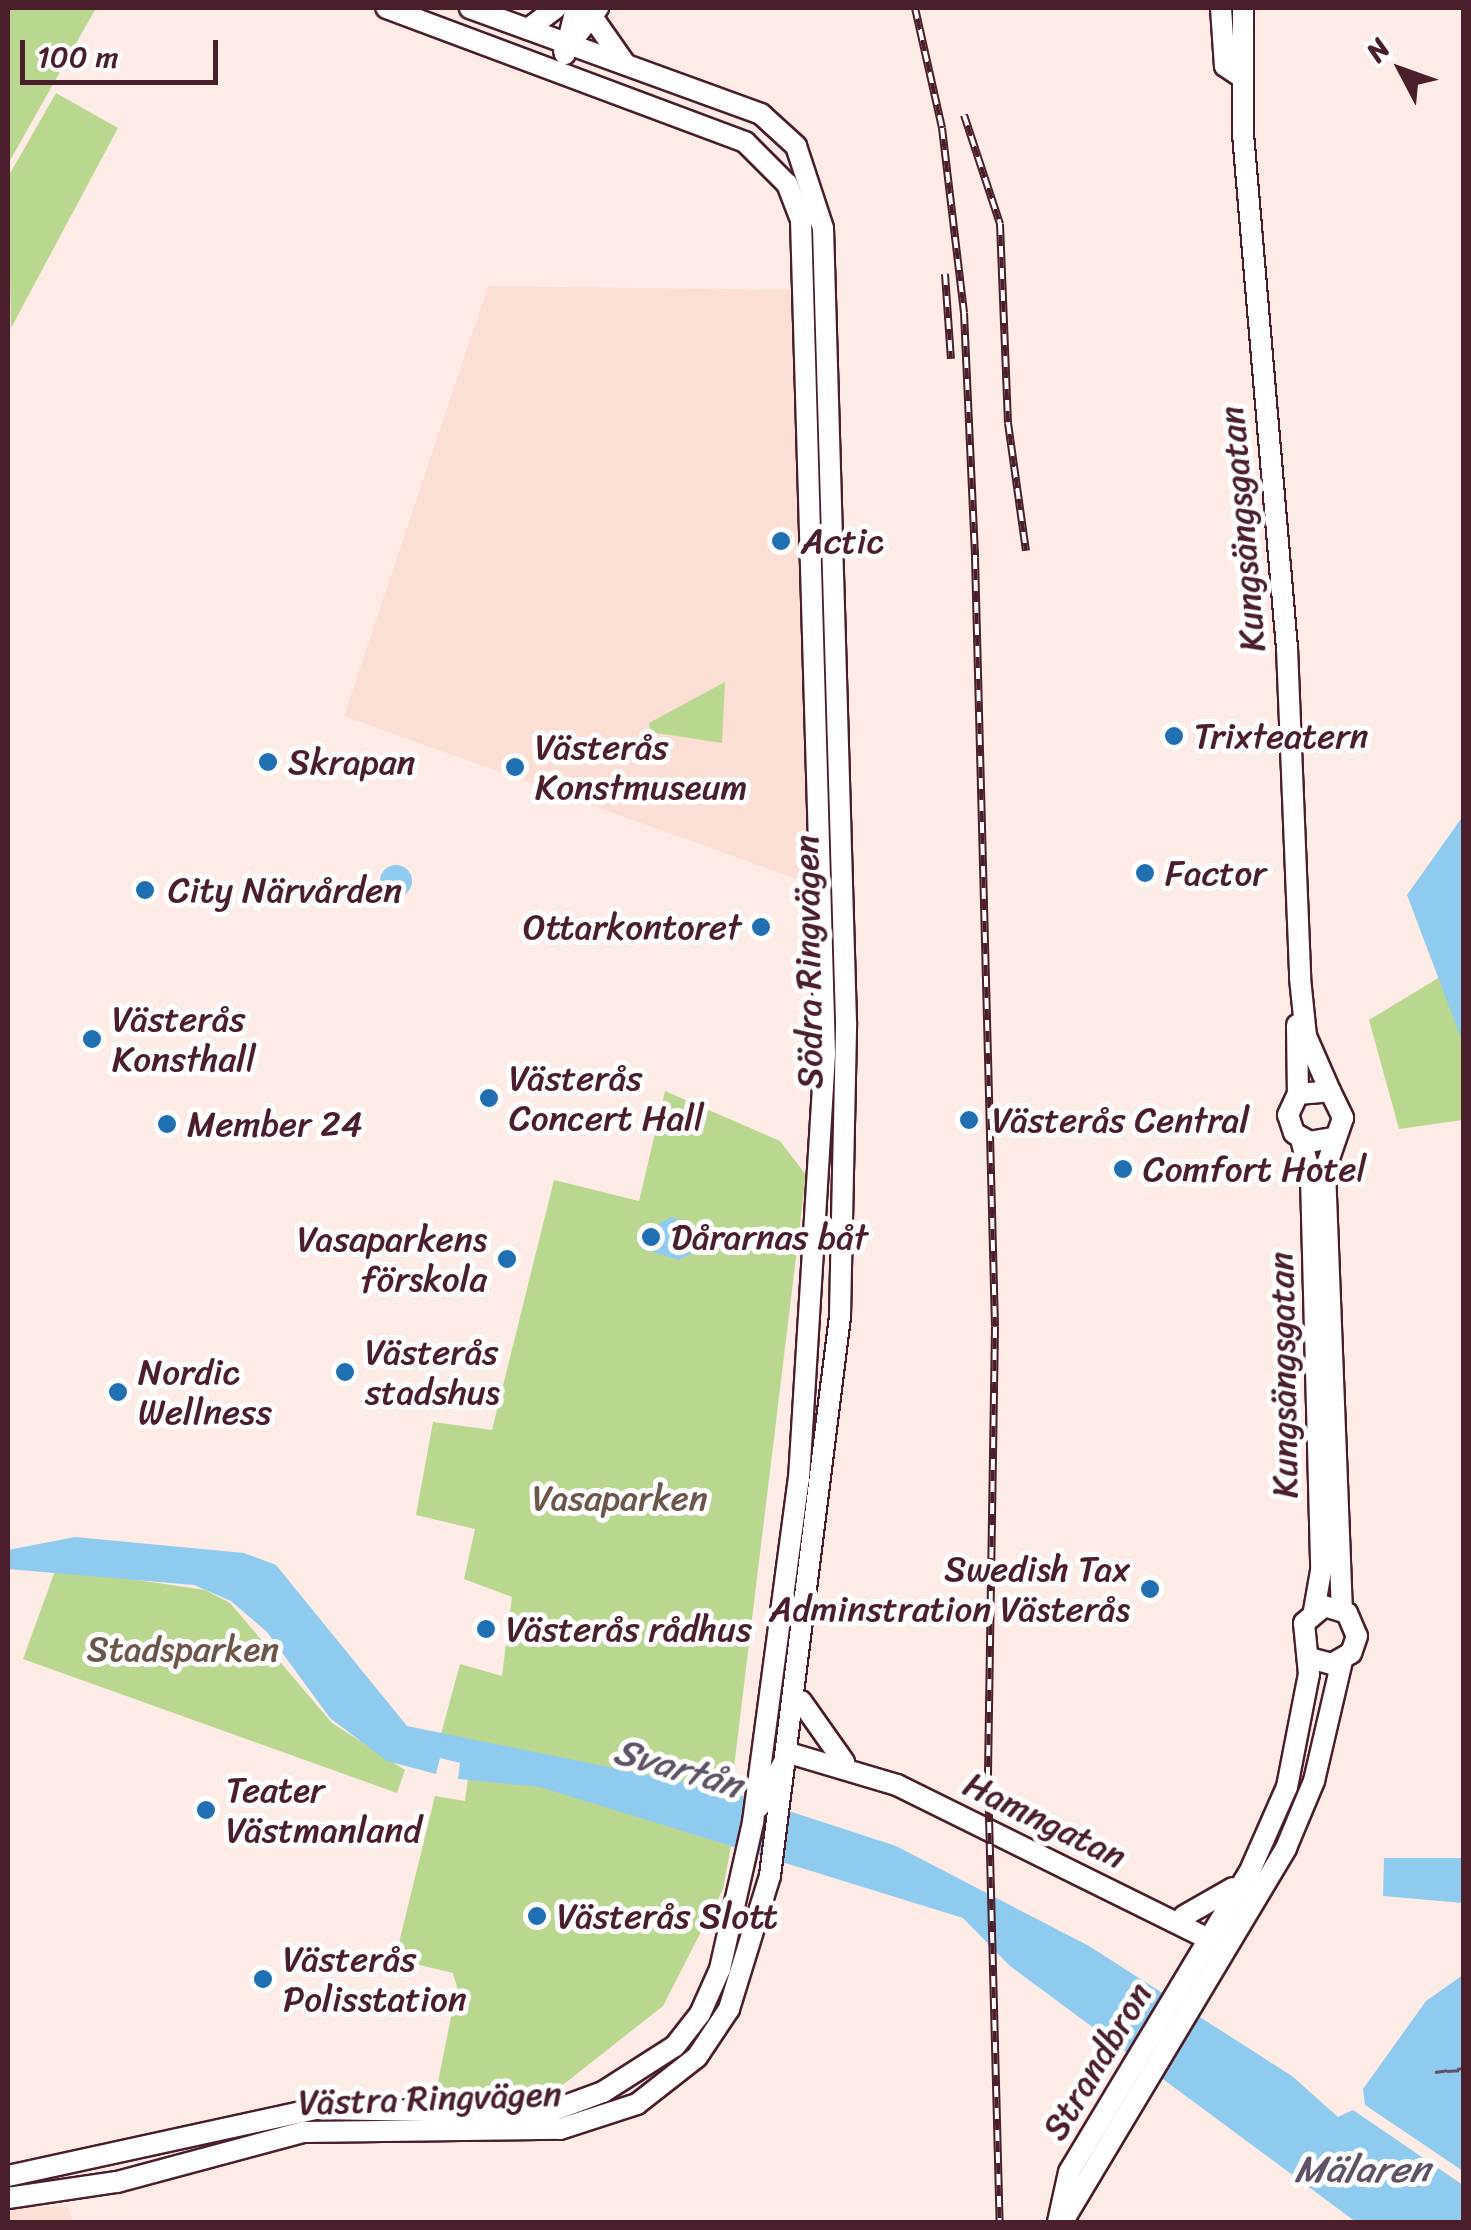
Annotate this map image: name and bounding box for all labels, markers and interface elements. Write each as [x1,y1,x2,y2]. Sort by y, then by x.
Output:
scale bar [25,20,222,82]
north arrow [1351,20,1451,120]
text: N [1353,27,1403,73]
text: 100 m [37,30,119,84]
street label: Kungsängsgatan [1210,404,1274,654]
place label: Actic [801,520,884,562]
marker: Actic [770,530,792,552]
place label: Trixteatern [1194,715,1369,757]
marker: Trixteatern [1163,725,1185,747]
place label: Västerås Konstmuseum [535,726,747,808]
place label: Skrapan [288,741,415,783]
marker: Skrapan [257,751,279,773]
marker: Västerås Konstmuseum [504,756,526,778]
street label: Södra Ringvägen [785,834,831,1090]
place label: Factor [1165,852,1267,894]
marker: Factor [1134,862,1156,884]
place label: City Närvården [168,869,402,911]
marker: City Närvården [132,877,158,903]
place label: Ottarkontoret [523,906,741,948]
marker: Ottarkontoret [750,916,772,938]
place label: Västerås Konsthall [112,998,256,1080]
marker: Västerås Konsthall [81,1028,103,1050]
place label: Västerås Concert Hall [509,1057,704,1139]
marker: Västerås Concert Hall [478,1087,500,1109]
place label: Västerås Central [992,1099,1250,1141]
place label: Member 24 [187,1103,363,1145]
marker: Västerås Central [956,1107,982,1133]
marker: Member 24 [156,1113,178,1135]
place label: Comfort Hotel [1143,1148,1367,1190]
marker: Comfort Hotel [1112,1158,1134,1180]
place label: Dårarnas båt [671,1216,870,1258]
place label: Vasaparkens förskola [297,1218,487,1300]
marker: Dårarnas båt [640,1226,662,1248]
marker: Vasaparkens förskola [496,1248,518,1270]
street label: Kungsängsgatan [1260,1251,1306,1499]
place label: Västerås stadshus [365,1331,500,1413]
place label: Nordic Wellness [138,1351,272,1433]
marker: Västerås stadshus [334,1361,356,1383]
marker: Nordic Wellness [107,1381,129,1403]
park label: Vasaparken [532,1477,708,1519]
place label: Swedish Tax Adminstration Västerås [766,1548,1130,1630]
marker: Swedish Tax Adminstration Västerås [1139,1578,1161,1600]
place label: Västerås rådhus [506,1608,752,1650]
marker: Västerås rådhus [475,1618,497,1640]
park label: Stadsparken [87,1628,279,1670]
water label: Svartån [609,1728,747,1808]
street label: Hamngatan [957,1763,1133,1877]
place label: Teater Västmanland [226,1769,422,1851]
marker: Teater Västmanland [195,1799,217,1821]
place label: Västerås Slott [557,1895,778,1937]
marker: Västerås Slott [526,1905,548,1927]
place label: Västerås Polisstation [283,1938,467,2020]
marker: Västerås Polisstation [252,1968,274,1990]
street label: Strandbron [1034,1975,1160,2147]
street label: Västra Ringvägen [297,2072,563,2124]
water label: Mälaren [1294,2147,1430,2193]

